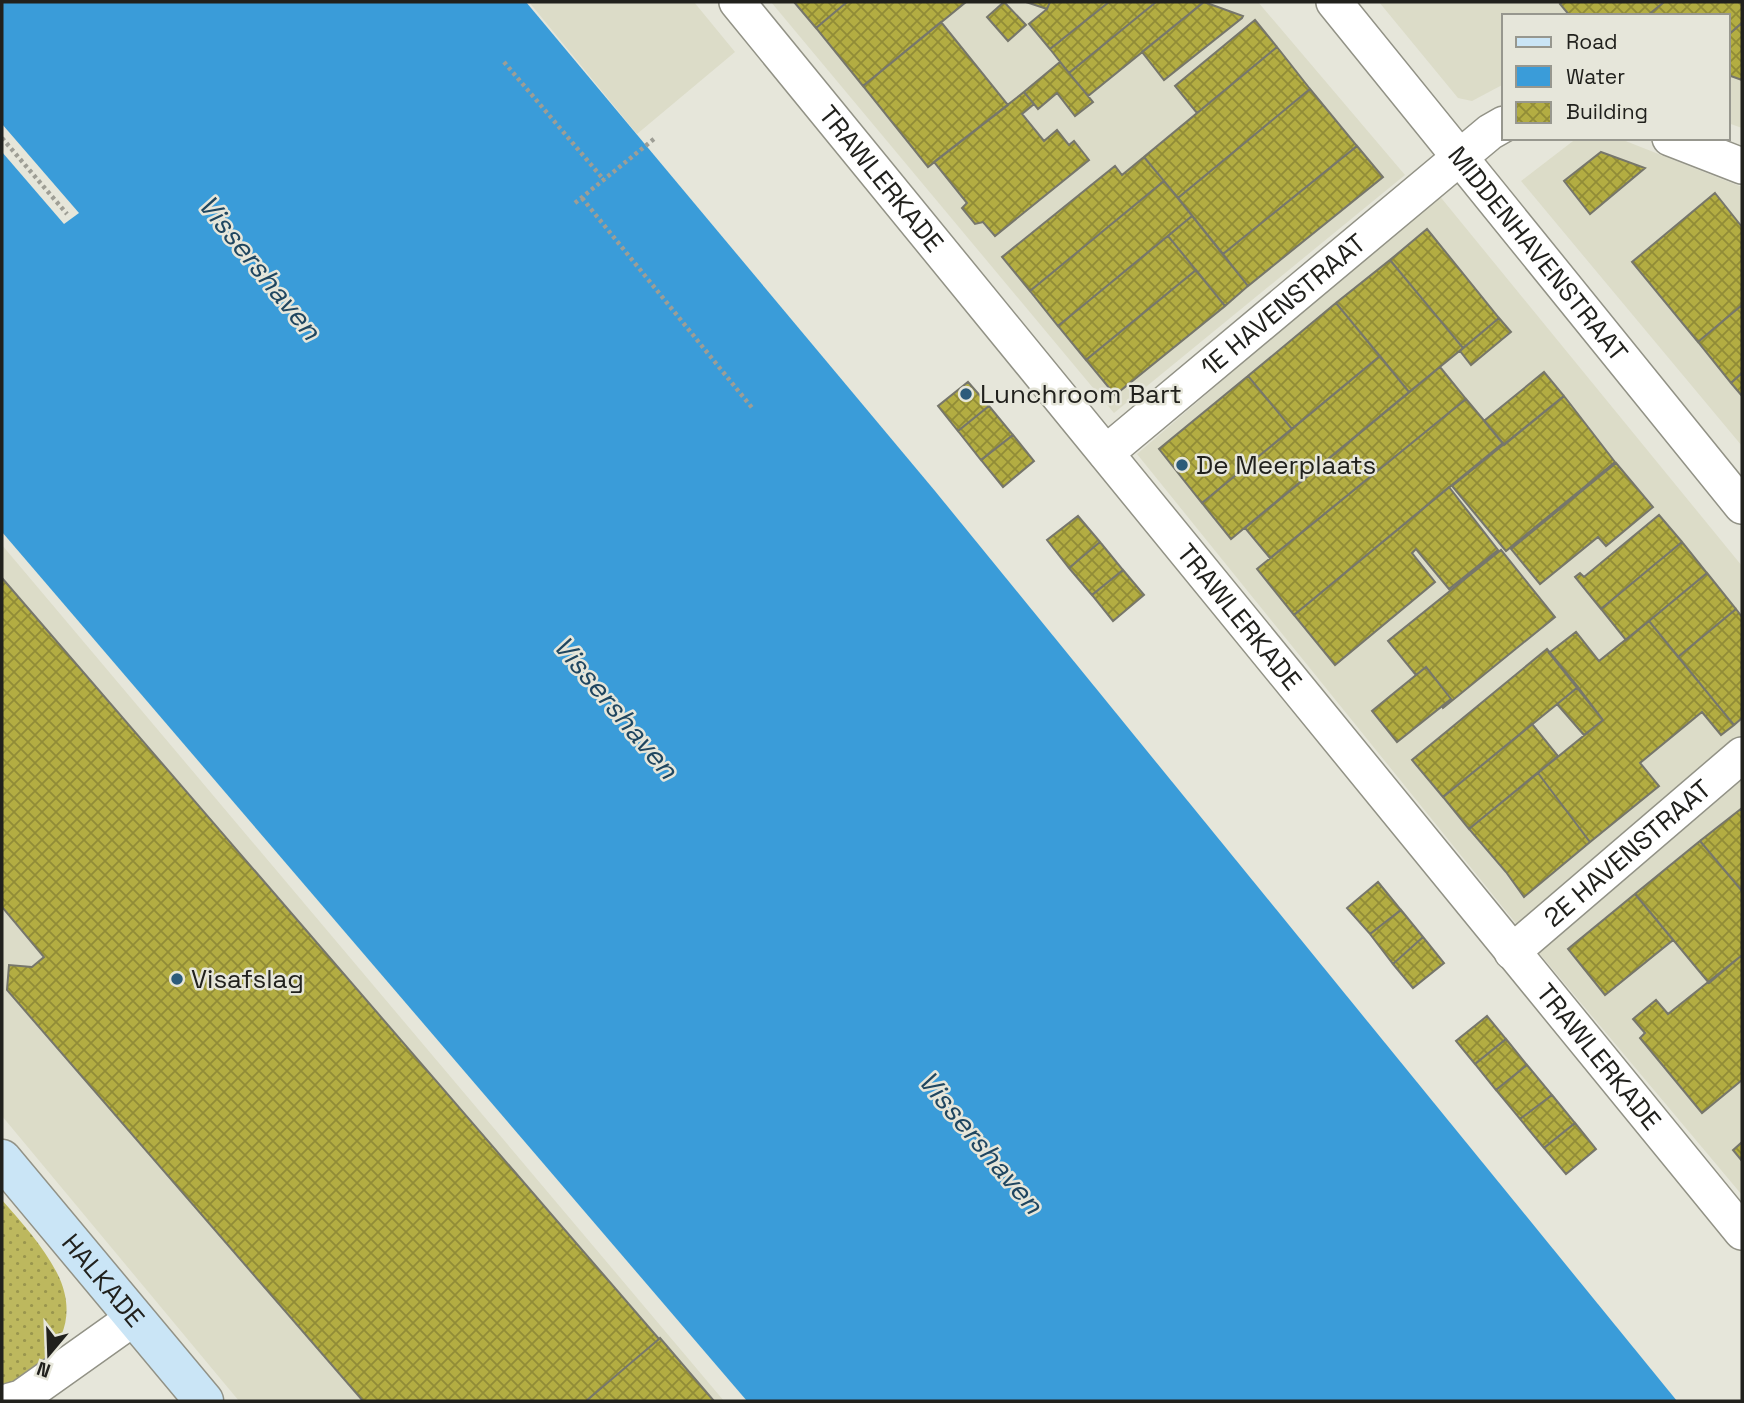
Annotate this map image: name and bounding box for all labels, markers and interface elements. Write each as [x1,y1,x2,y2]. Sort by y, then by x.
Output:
legend [1502,14,1730,140]
text: Road [1566,28,1618,55]
text: Water [1566,63,1625,90]
street label: TRAWLERKADE [811,98,951,259]
text: Building [1566,98,1648,125]
street label: MIDDENHAVENSTRAAT [1440,139,1635,369]
water label: Vissershaven [191,187,330,347]
street label: 1E HAVENSTRAAT [1194,226,1373,384]
place label: Lunchroom Bart [980,377,1182,411]
marker: Lunchroom Bart [958,386,974,402]
place label: De Meerplaats [1196,448,1376,482]
marker: De Meerplaats [1174,457,1190,473]
street label: TRAWLERKADE [1169,537,1309,697]
water label: Vissershaven [546,628,687,787]
street label: 2E HAVENSTRAAT [1537,772,1718,934]
place label: Visafslag [191,962,304,996]
marker: Visafslag [169,971,185,987]
street label: TRAWLERKADE [1529,976,1669,1137]
water label: Vissershaven [911,1063,1052,1222]
street label: HALKADE [54,1226,152,1334]
north arrow [14,1319,84,1389]
text: N [34,1356,54,1383]

